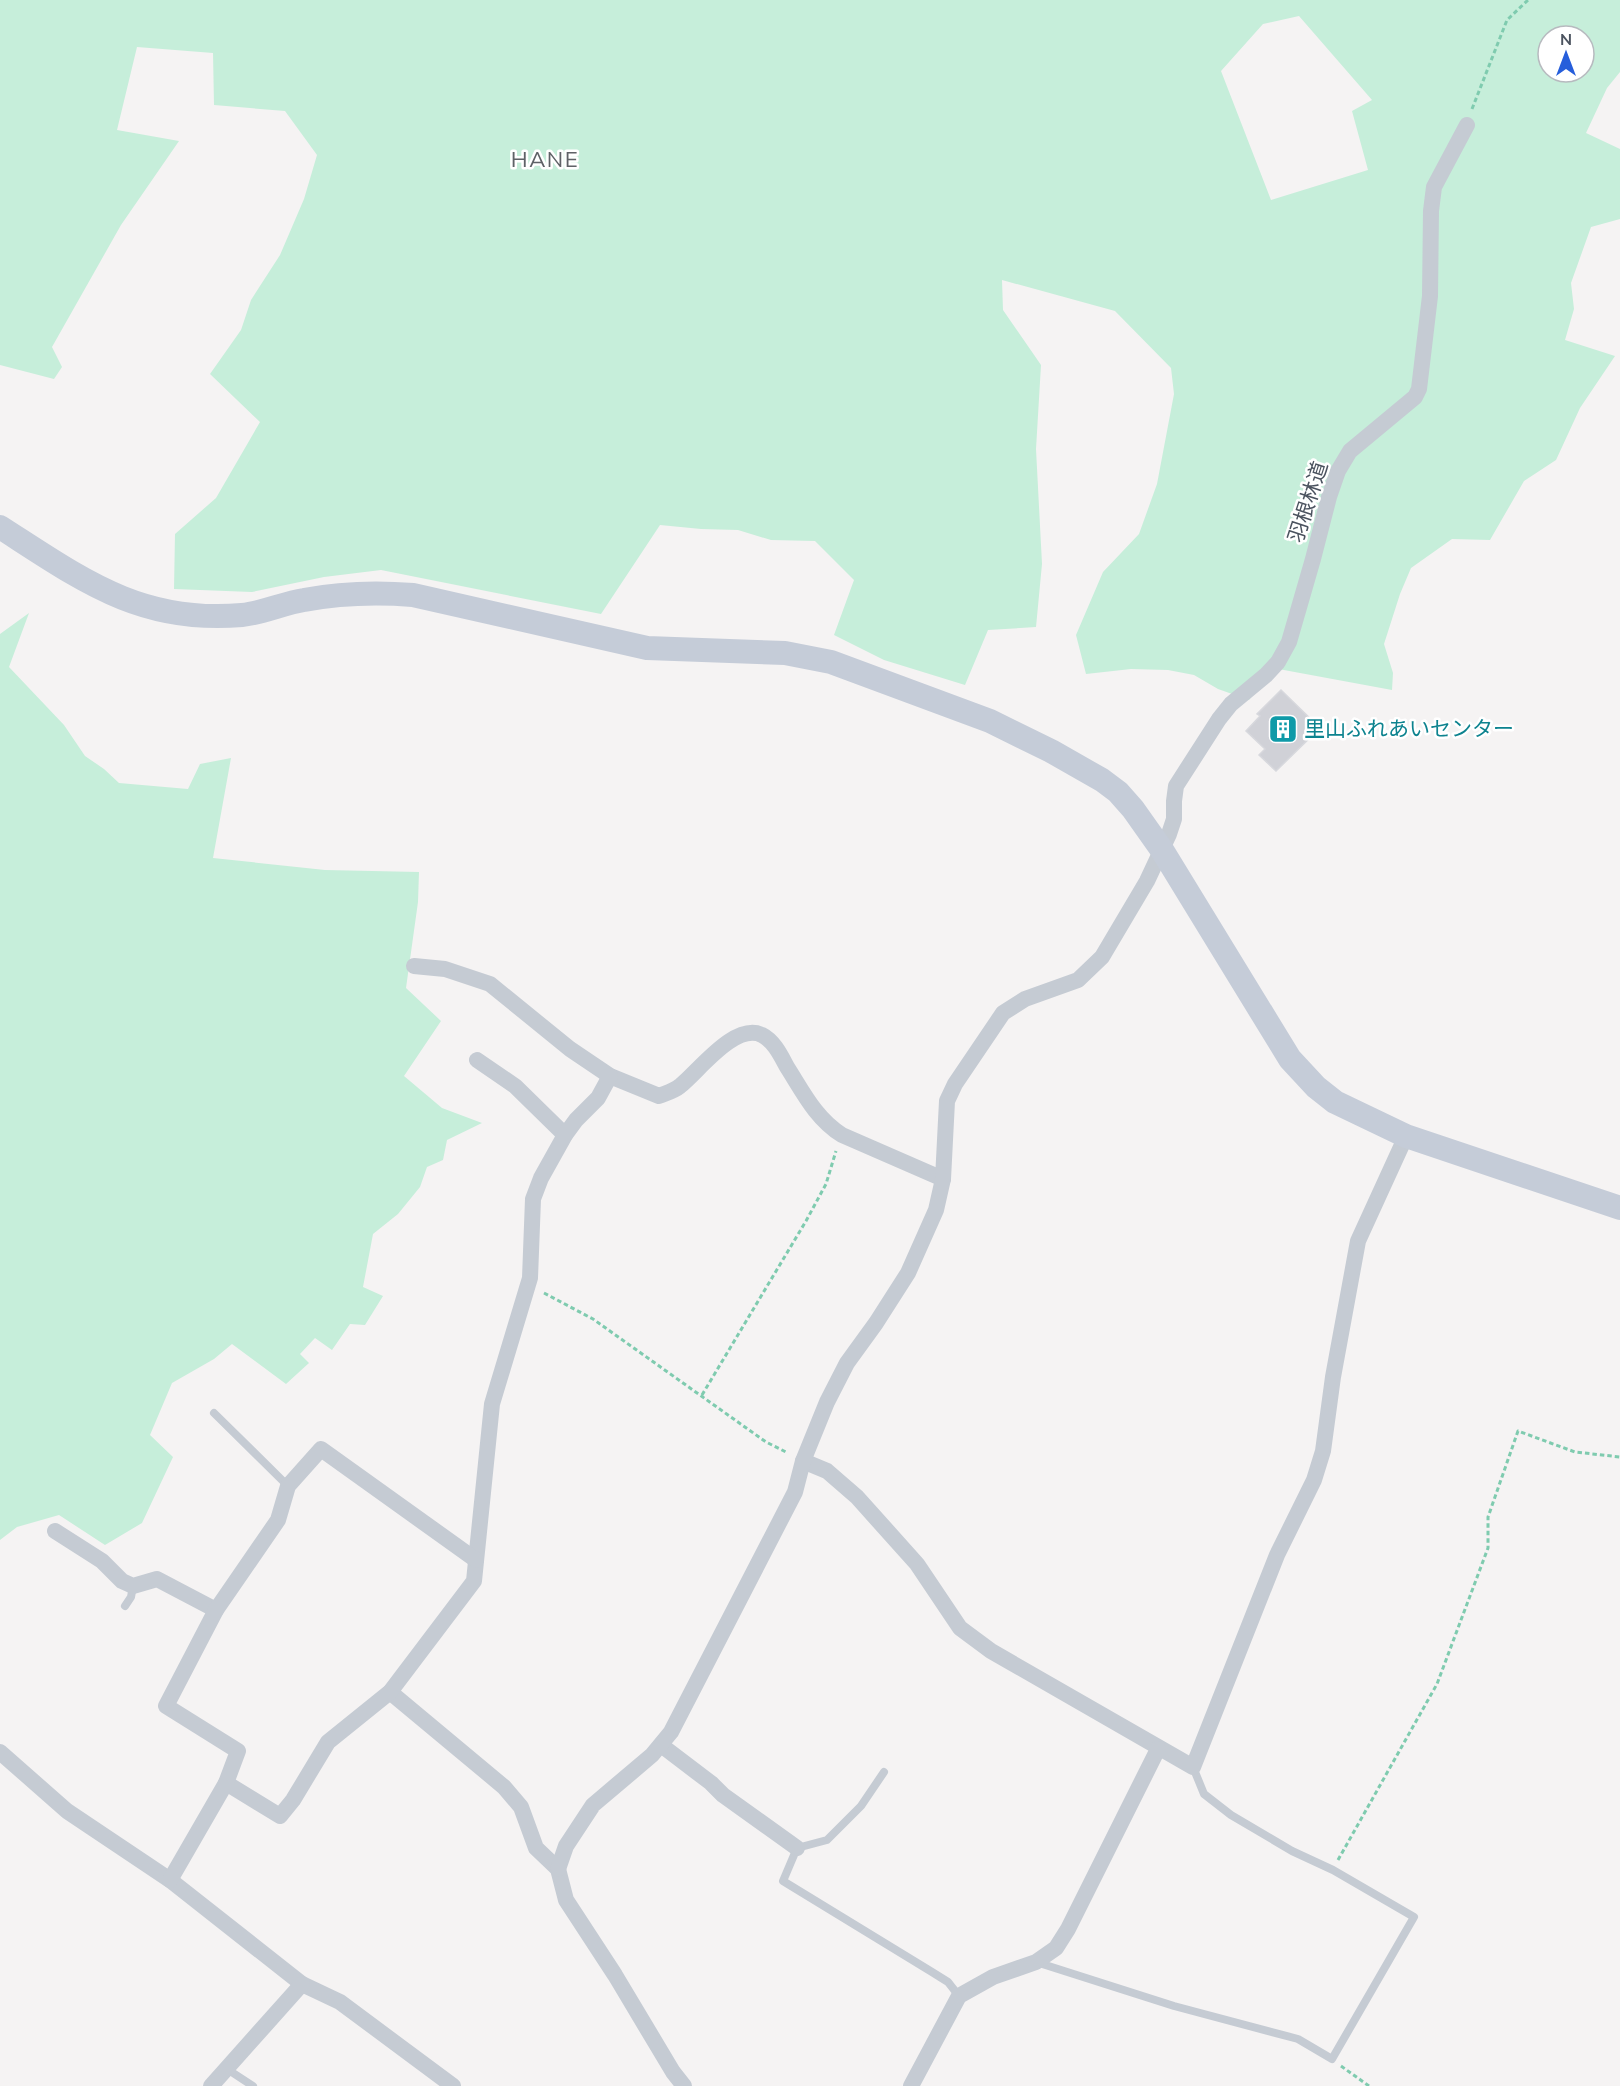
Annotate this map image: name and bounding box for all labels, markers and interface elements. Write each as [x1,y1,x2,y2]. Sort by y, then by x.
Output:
north arrow [1536,24,1596,84]
text: N [1560,29,1572,49]
district label: HANE [511,145,579,173]
street label: 羽根林道 [1282,458,1332,546]
building icon: 里山ふれあいセンター [1267,713,1299,745]
place label: 里山ふれあいセンター [1304,715,1514,741]

